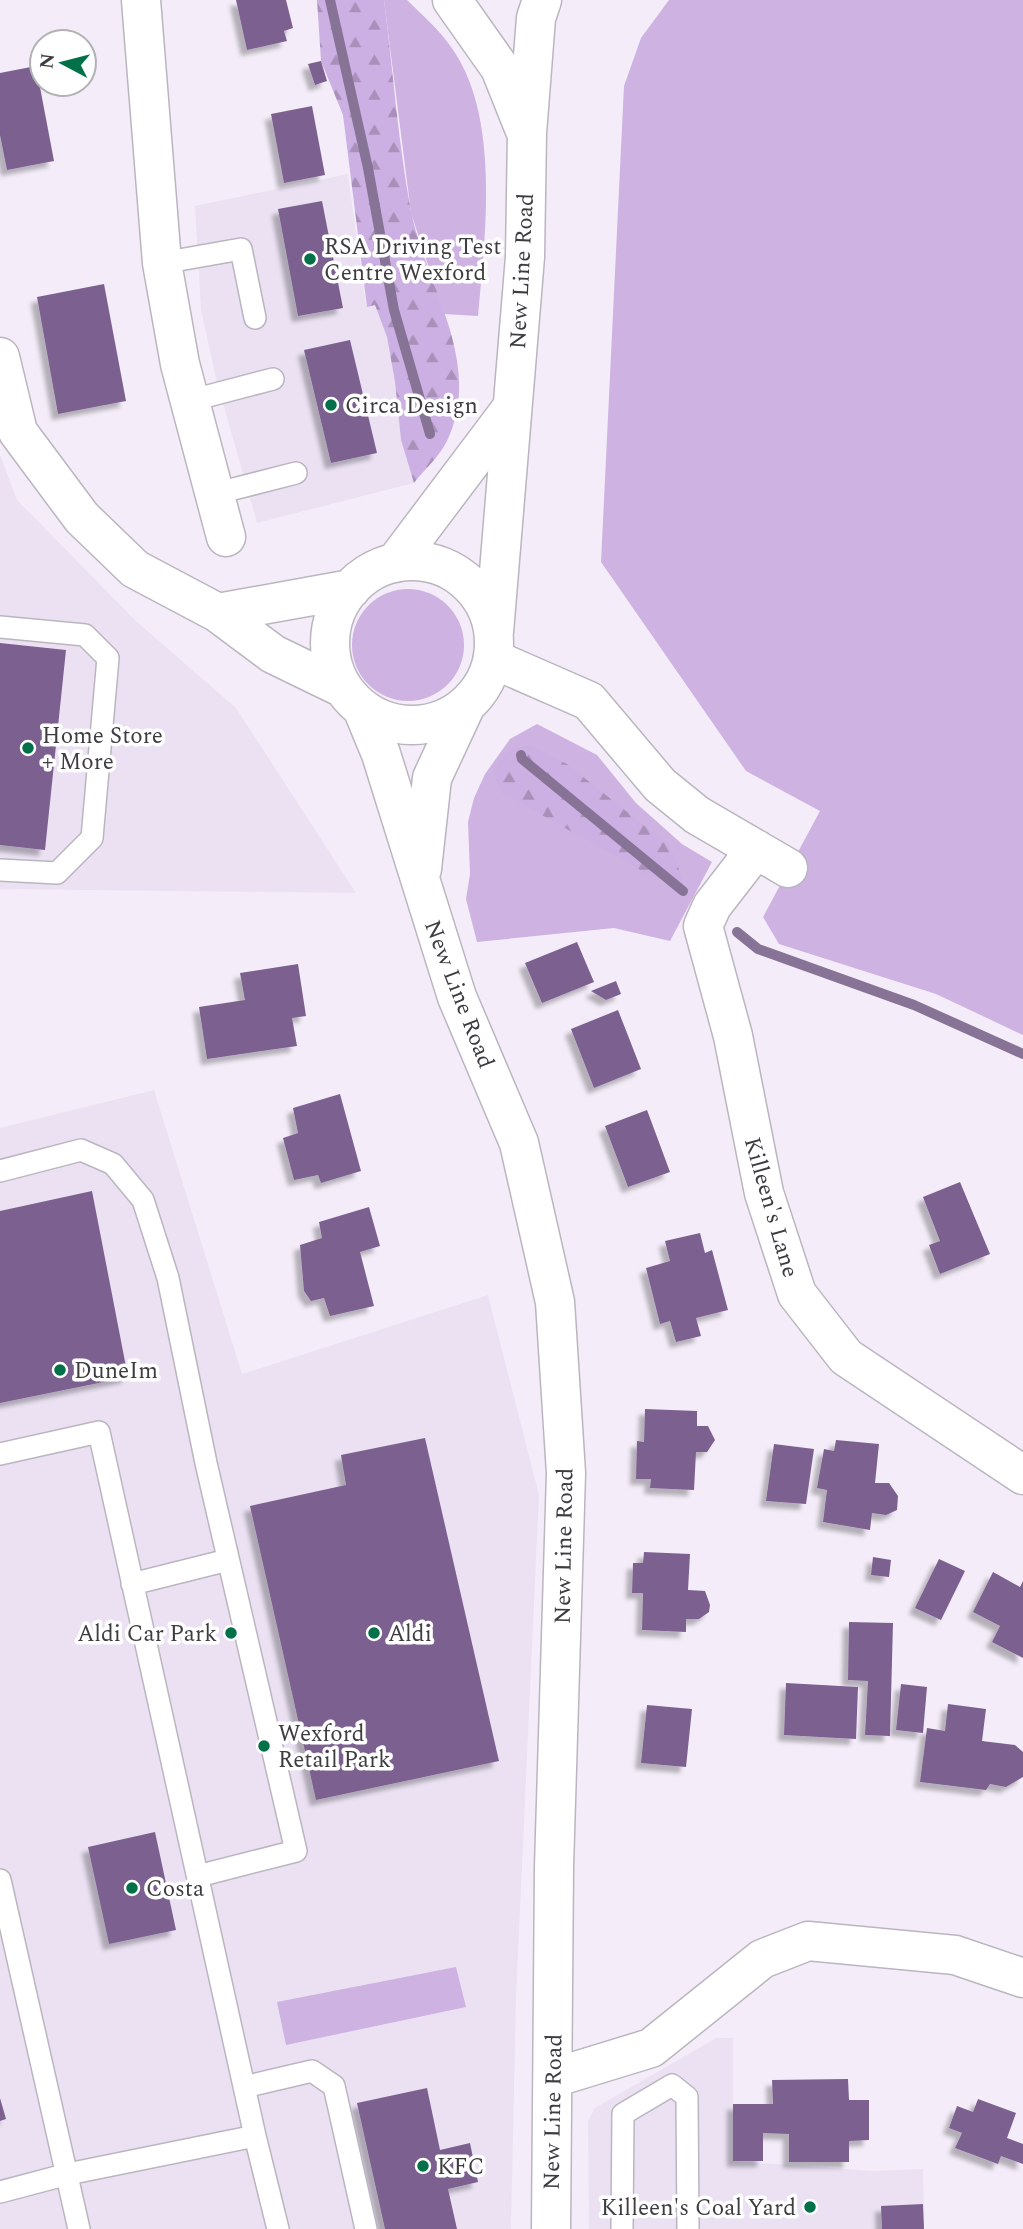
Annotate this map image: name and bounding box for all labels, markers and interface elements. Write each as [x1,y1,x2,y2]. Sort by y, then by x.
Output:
north arrow [28,28,98,98]
text: N [32,52,63,71]
street label: New Line Road [501,192,544,350]
place label: RSA Driving Test Centre Wexford [324,230,502,291]
marker: RSA Driving Test Centre Wexford [302,251,318,267]
place label: Circa Design [345,389,478,424]
marker: Circa Design [323,397,339,413]
place label: Home Store + More [42,719,163,780]
marker: Home Store + More [20,740,36,756]
street label: New Line Road [414,915,503,1074]
street label: Killeen's Lane [734,1133,807,1282]
place label: DuneIm [74,1354,158,1389]
marker: DuneIm [52,1362,68,1378]
street label: New Line Road [546,1467,583,1625]
place label: Aldi Car Park [77,1617,217,1652]
place label: Aldi [388,1617,432,1652]
marker: Aldi Car Park [223,1625,239,1641]
marker: Aldi [366,1625,382,1641]
place label: Wexford Retail Park [278,1717,391,1778]
marker: Wexford Retail Park [256,1738,272,1754]
place label: Costa [146,1872,204,1907]
marker: Costa [124,1880,140,1896]
street label: New Line Road [535,2033,572,2191]
place label: KFC [437,2150,484,2185]
marker: KFC [415,2158,431,2174]
place label: Killeen's Coal Yard [601,2191,796,2226]
marker: Killeen's Coal Yard [802,2199,818,2215]

